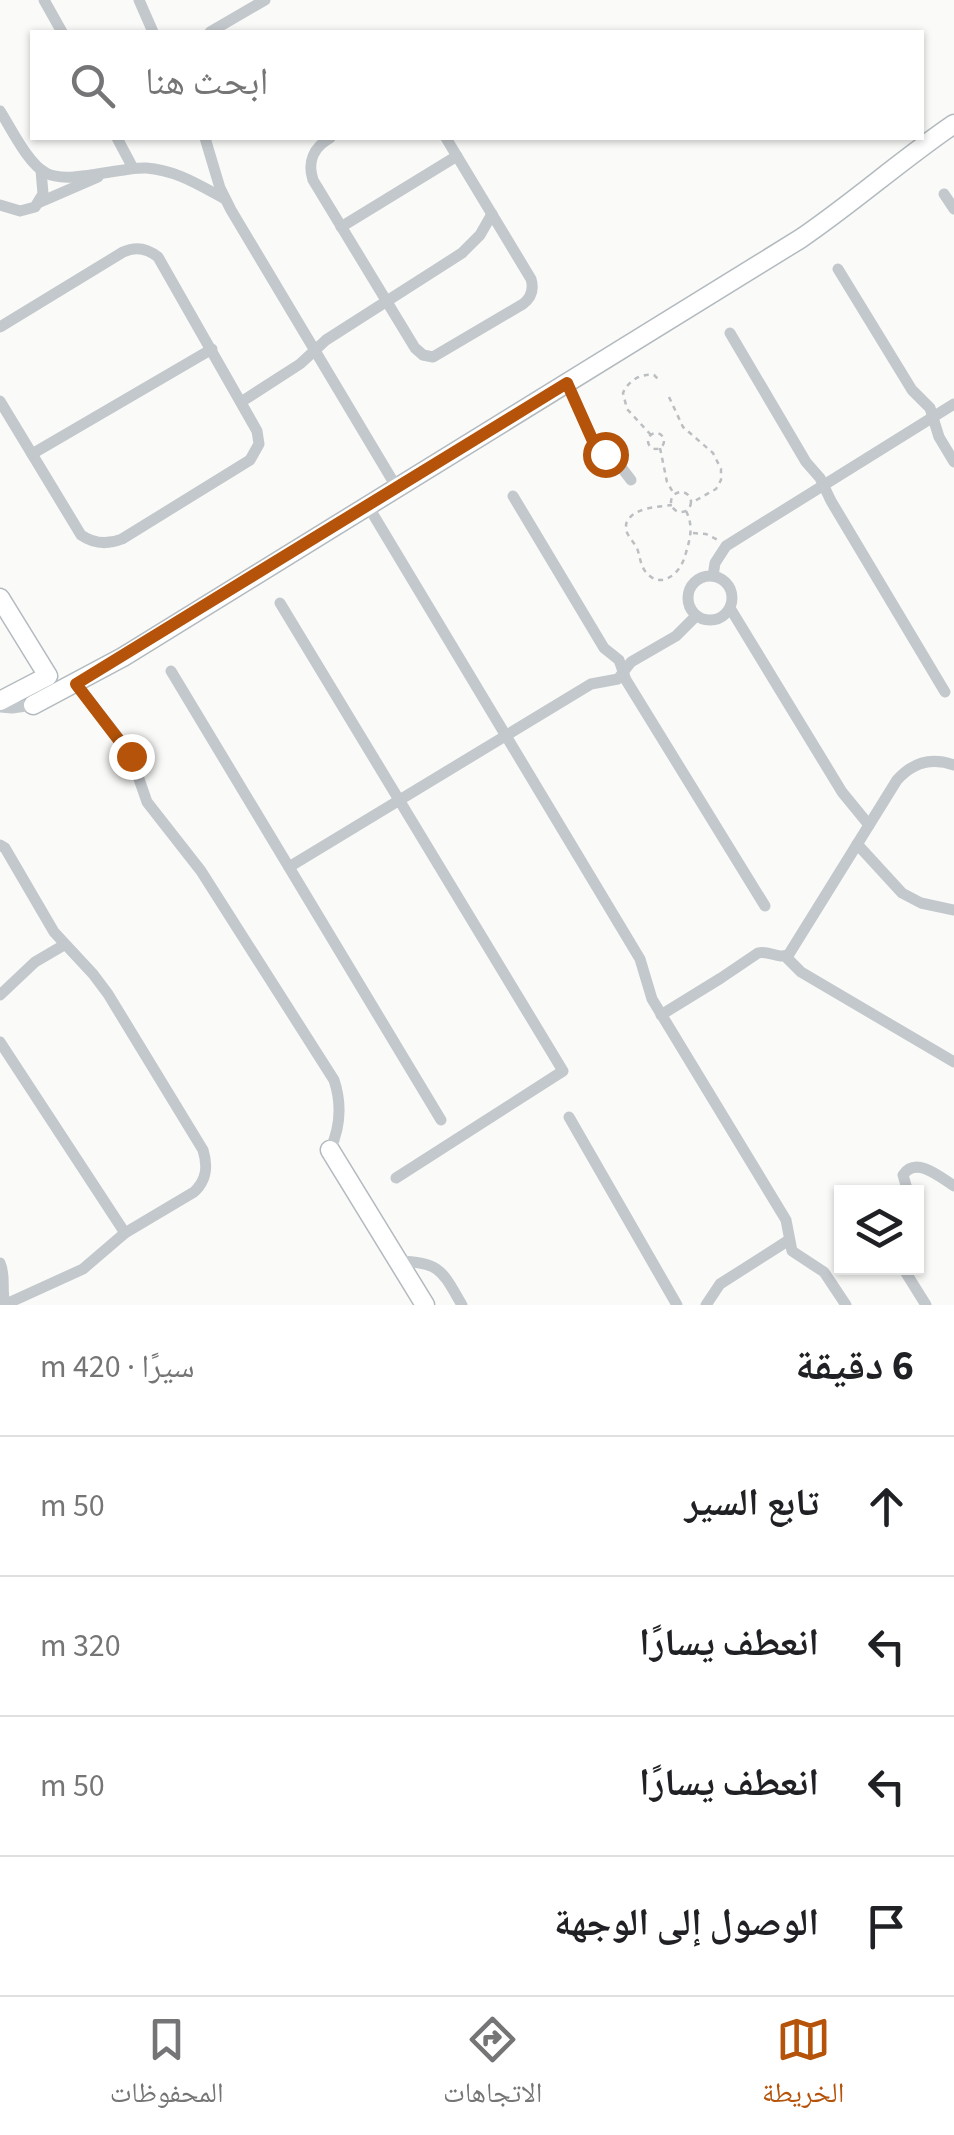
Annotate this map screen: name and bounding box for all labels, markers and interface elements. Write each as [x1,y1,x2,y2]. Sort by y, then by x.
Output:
search box [30,30,924,140]
text: ابحث هنا [145,55,268,109]
icon: search [65,58,120,113]
route start [583,432,629,478]
route end [109,734,155,780]
map controls [834,1185,924,1275]
button: layers [834,1185,924,1275]
text: 6 دقيقة [795,1336,914,1396]
text: سيرًا · 420 m [40,1344,195,1390]
text: تابع السير [685,1476,819,1530]
icon: ahead [859,1479,914,1534]
text: 50 m [40,1483,105,1529]
text: انعطف يسارًا [639,1616,819,1670]
icon: left [859,1619,914,1674]
text: 320 m [40,1623,121,1669]
text: انعطف يسارًا [639,1756,819,1810]
icon: left [859,1759,914,1814]
text: 50 m [40,1763,105,1809]
text: الوصول إلى الوجهة [554,1896,819,1950]
icon: arrive [859,1899,914,1954]
tab: المحفوظات [110,2012,224,2120]
tab: الاتجاهات [443,2012,542,2120]
tab: الخريطة [762,2012,844,2120]

